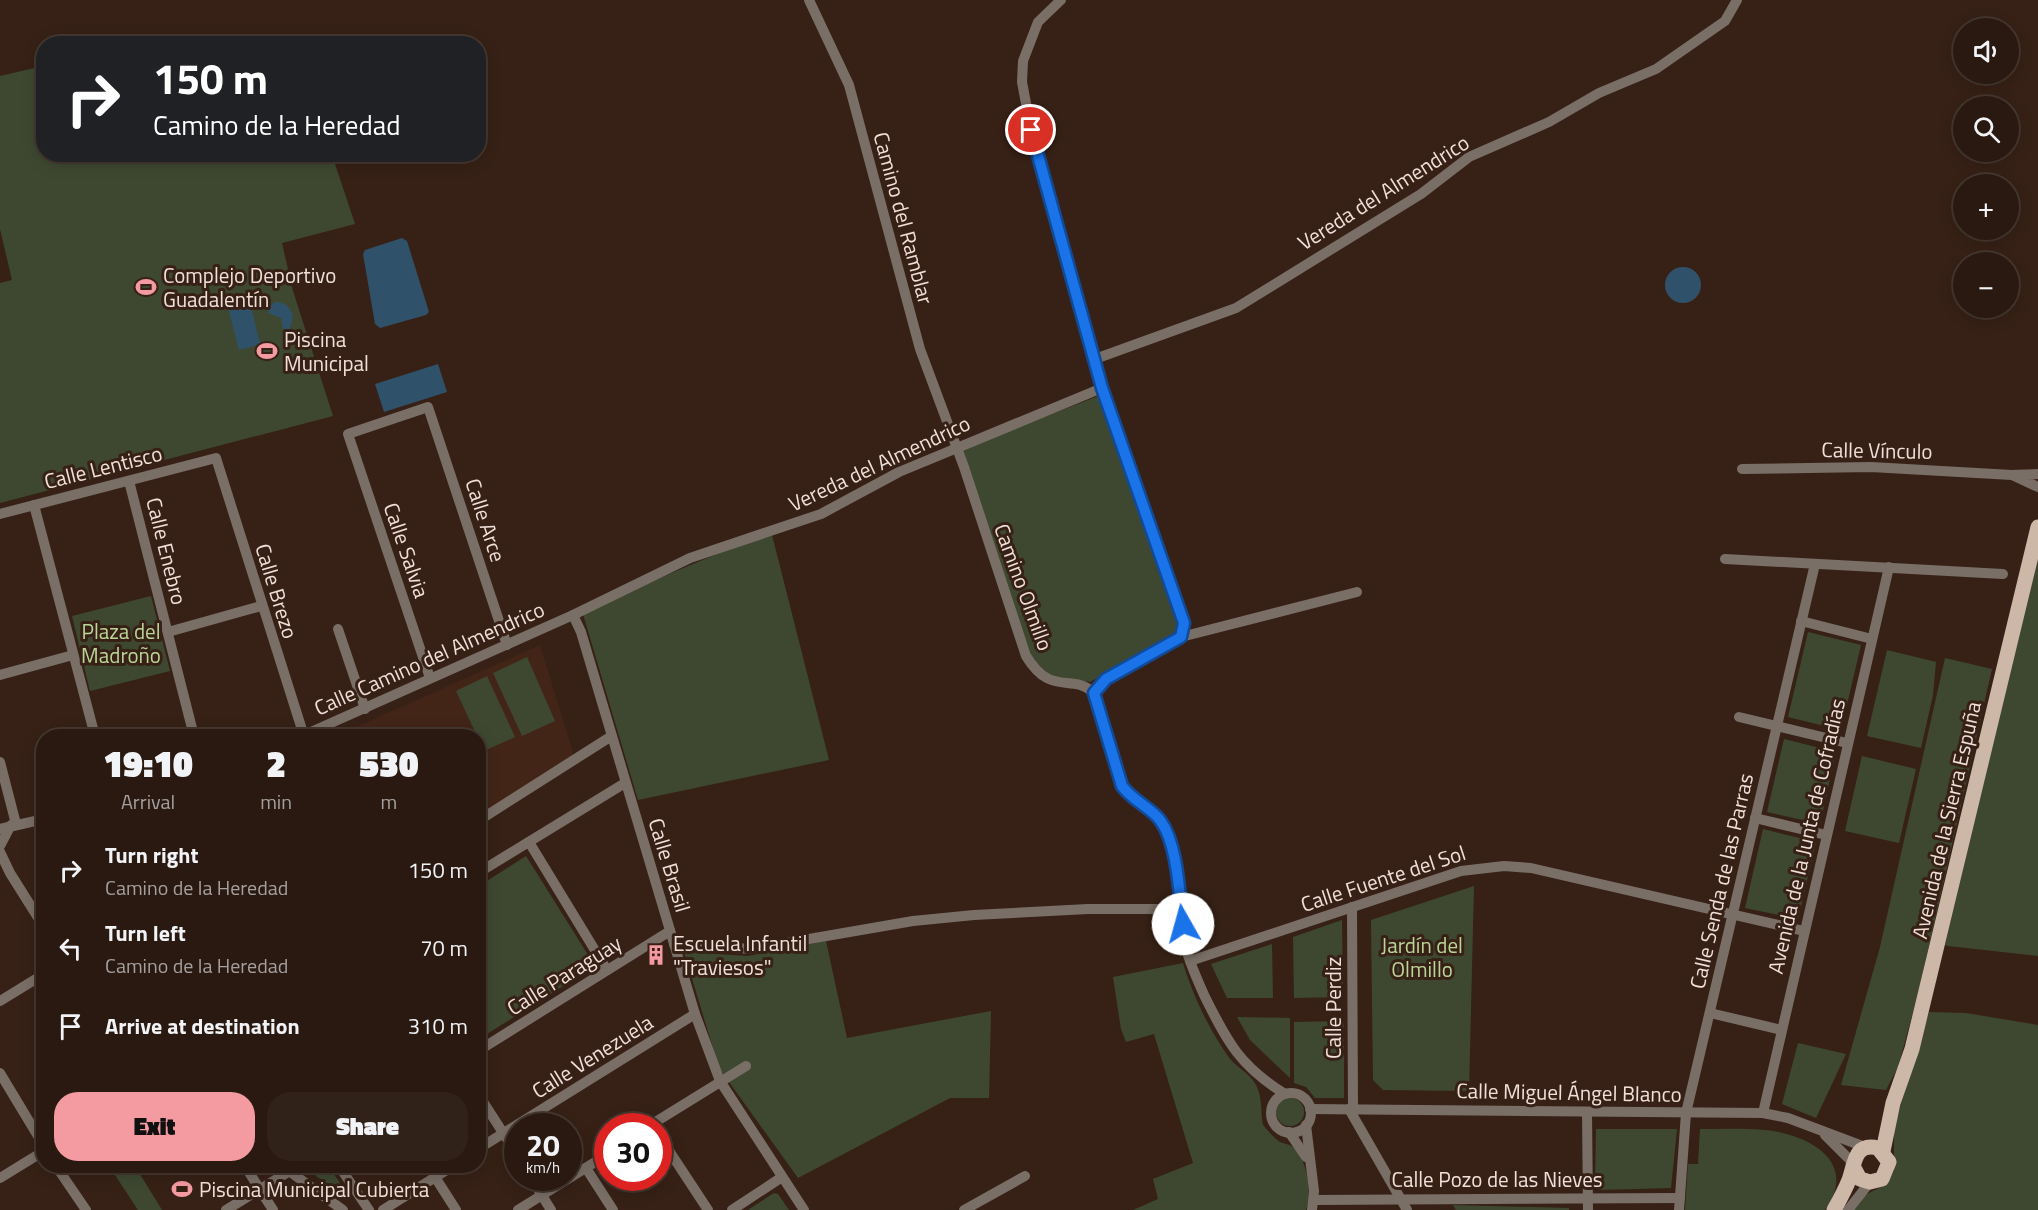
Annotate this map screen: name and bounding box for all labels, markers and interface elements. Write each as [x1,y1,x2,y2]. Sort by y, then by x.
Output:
map controls [1953,18,2019,318]
button: sound [1953,18,2019,84]
text: 150 m [153,46,268,110]
icon: right [54,60,132,138]
button: search [1953,96,2019,162]
text: Camino de la Heredad [153,104,400,145]
pin [1005,104,1056,155]
icon: arrive [1014,113,1047,146]
street label: Vereda del Almendrico [1291,126,1475,258]
street label: Camino del Ramblar [866,128,942,308]
button: + [1953,174,2019,240]
button: − [1953,252,2019,318]
place label: Complejo Deportivo Guadalentín [163,259,336,315]
sports icon: Complejo Deportivo Guadalentín [134,275,158,299]
place label: Piscina Municipal [284,323,369,379]
sports icon: Piscina Municipal [255,339,279,363]
street label: Vereda del Almendrico [783,407,975,519]
street label: Calle Vínculo [1821,433,1933,467]
street label: Calle Lentisco [41,437,165,497]
street label: Calle Arce [457,474,515,566]
street label: Calle Enebro [138,494,196,608]
street label: Calle Salvia [376,498,438,602]
street label: Camino Olmillo [986,519,1062,655]
street label: Calle Brezo [247,539,307,643]
street label: Calle Camino del Almendrico [309,593,549,723]
park label: Plaza del Madroño [81,615,161,671]
street label: Avenida de la Junta de Cofradías [1759,695,1853,977]
street label: Avenida de la Sierra Espuña [1903,698,1989,942]
text: 19:10 [103,736,193,791]
text: 2 [266,736,286,791]
text: 530 [359,736,419,791]
street label: Calle Senda de las Parras [1681,770,1761,992]
text: Arrival [121,786,175,817]
text: min [260,786,292,817]
text: m [381,786,397,817]
street label: Calle Brasil [641,814,699,916]
street label: Calle Fuente del Sol [1296,836,1470,920]
text: Turn right [105,838,199,872]
text: 150 m [408,853,468,887]
icon: right [54,854,87,887]
text: Camino de la Heredad [105,872,288,903]
position arrow [1151,892,1215,956]
text: Turn left [105,916,186,950]
street label: Calle Paraguay [500,927,628,1023]
place label: Escuela Infantil "Traviesos" [673,927,807,983]
park label: Jardín del Olmillo [1381,929,1463,985]
text: 70 m [420,931,468,965]
icon: left [54,932,87,965]
building icon: Escuela Infantil "Traviesos" [644,943,668,967]
text: Camino de la Heredad [105,950,288,981]
street label: Calle Perdiz [1317,957,1349,1059]
street label: Calle Venezuela [525,1006,659,1106]
text: Arrive at destination [105,1009,300,1043]
text: 310 m [408,1009,468,1043]
icon: arrive [54,1010,87,1043]
street label: Calle Miguel Ángel Blanco [1456,1074,1682,1110]
button: Exit [54,1092,255,1161]
button: Share [267,1092,468,1161]
speed limit sign: 30 [594,1113,672,1191]
text: 20 [526,1122,560,1168]
text: km/h [526,1156,560,1179]
street label: Calle Pozo de las Nieves [1391,1163,1603,1195]
place label: Piscina Municipal Cubierta [199,1173,430,1205]
sports icon: Piscina Municipal Cubierta [170,1177,194,1201]

